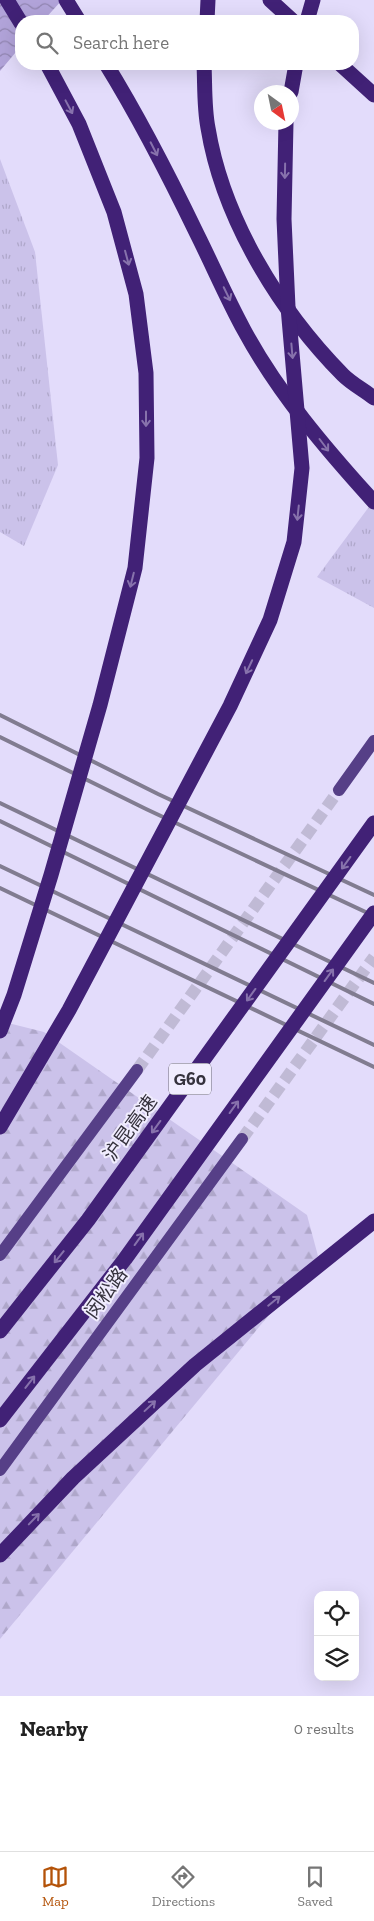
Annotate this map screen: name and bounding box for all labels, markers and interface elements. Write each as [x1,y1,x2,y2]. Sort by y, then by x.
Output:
search box [15,15,359,70]
icon: search [33,29,61,57]
text: Search here [73,31,169,54]
north arrow [254,85,299,130]
one-way arrow [65,99,75,114]
one-way arrow [150,141,159,156]
one-way arrow [280,162,290,179]
one-way arrow [123,250,132,266]
one-way arrow [222,287,232,302]
one-way arrow [287,343,297,359]
one-way arrow [141,410,151,427]
one-way arrow [319,438,329,452]
one-way arrow [293,504,302,520]
one-way arrow [126,572,136,588]
one-way arrow [243,659,253,674]
one-way arrow [340,856,351,869]
one-way arrow [324,968,334,982]
one-way arrow [245,988,256,1001]
road number: G60 [169,1064,211,1094]
street label: 沪昆高速 [98,1090,162,1166]
one-way arrow [229,1100,239,1114]
one-way arrow [151,1120,161,1134]
one-way arrow [134,1232,144,1246]
one-way arrow [53,1250,64,1263]
street label: 闵松路 [80,1263,132,1323]
one-way arrow [267,1296,280,1307]
one-way arrow [24,1375,35,1388]
one-way arrow [144,1400,157,1412]
one-way arrow [28,1513,40,1526]
map controls [314,1591,359,1681]
button: locate [314,1591,359,1636]
button: layers [314,1636,359,1681]
text: Nearby [20,1716,88,1741]
text: 0 results [294,1719,354,1738]
tab: Map [41,1863,69,1910]
tab: Directions [152,1863,215,1910]
tab: Saved [298,1863,333,1910]

